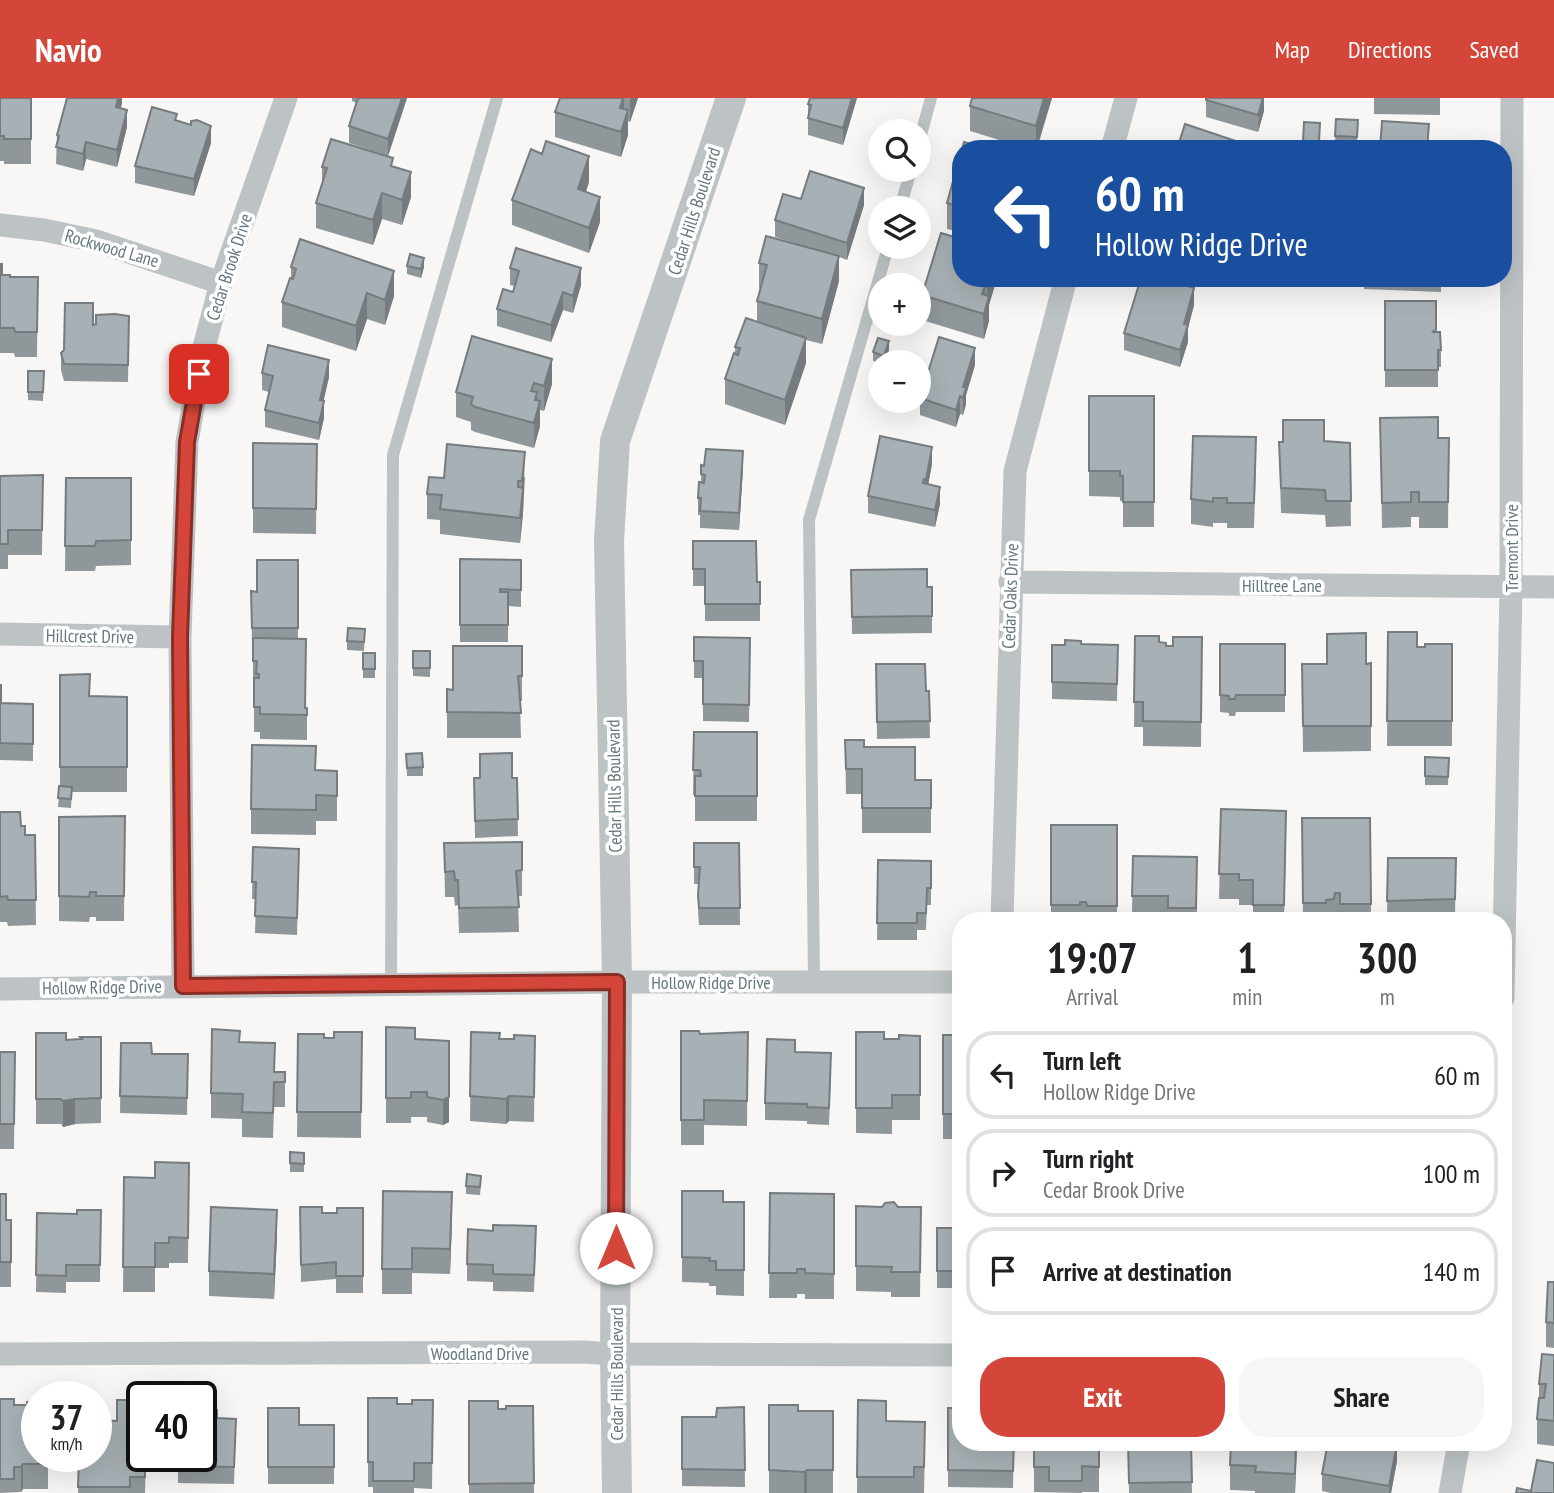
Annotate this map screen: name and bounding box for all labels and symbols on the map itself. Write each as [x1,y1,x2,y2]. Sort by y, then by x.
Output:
street label: Cedar Hills Boulevard [663,144,725,278]
street label: Cedar Brook Drive [201,211,257,323]
street label: Rockwood Lane [62,224,162,272]
pin [169,344,229,404]
street label: Tremont Drive [1500,504,1523,592]
street label: Cedar Oaks Drive [997,543,1023,649]
street label: Hilltree Lane [1242,574,1322,597]
street label: Hillcrest Drive [46,624,134,648]
street label: Cedar Hills Boulevard [601,719,627,853]
street label: Hollow Ridge Drive [651,971,771,994]
street label: Hollow Ridge Drive [42,974,162,1000]
position arrow [579,1211,653,1285]
street label: Cedar Hills Boulevard [605,1307,628,1441]
street label: Woodland Drive [431,1342,529,1365]
speed limit sign: 40 [126,1381,217,1472]

